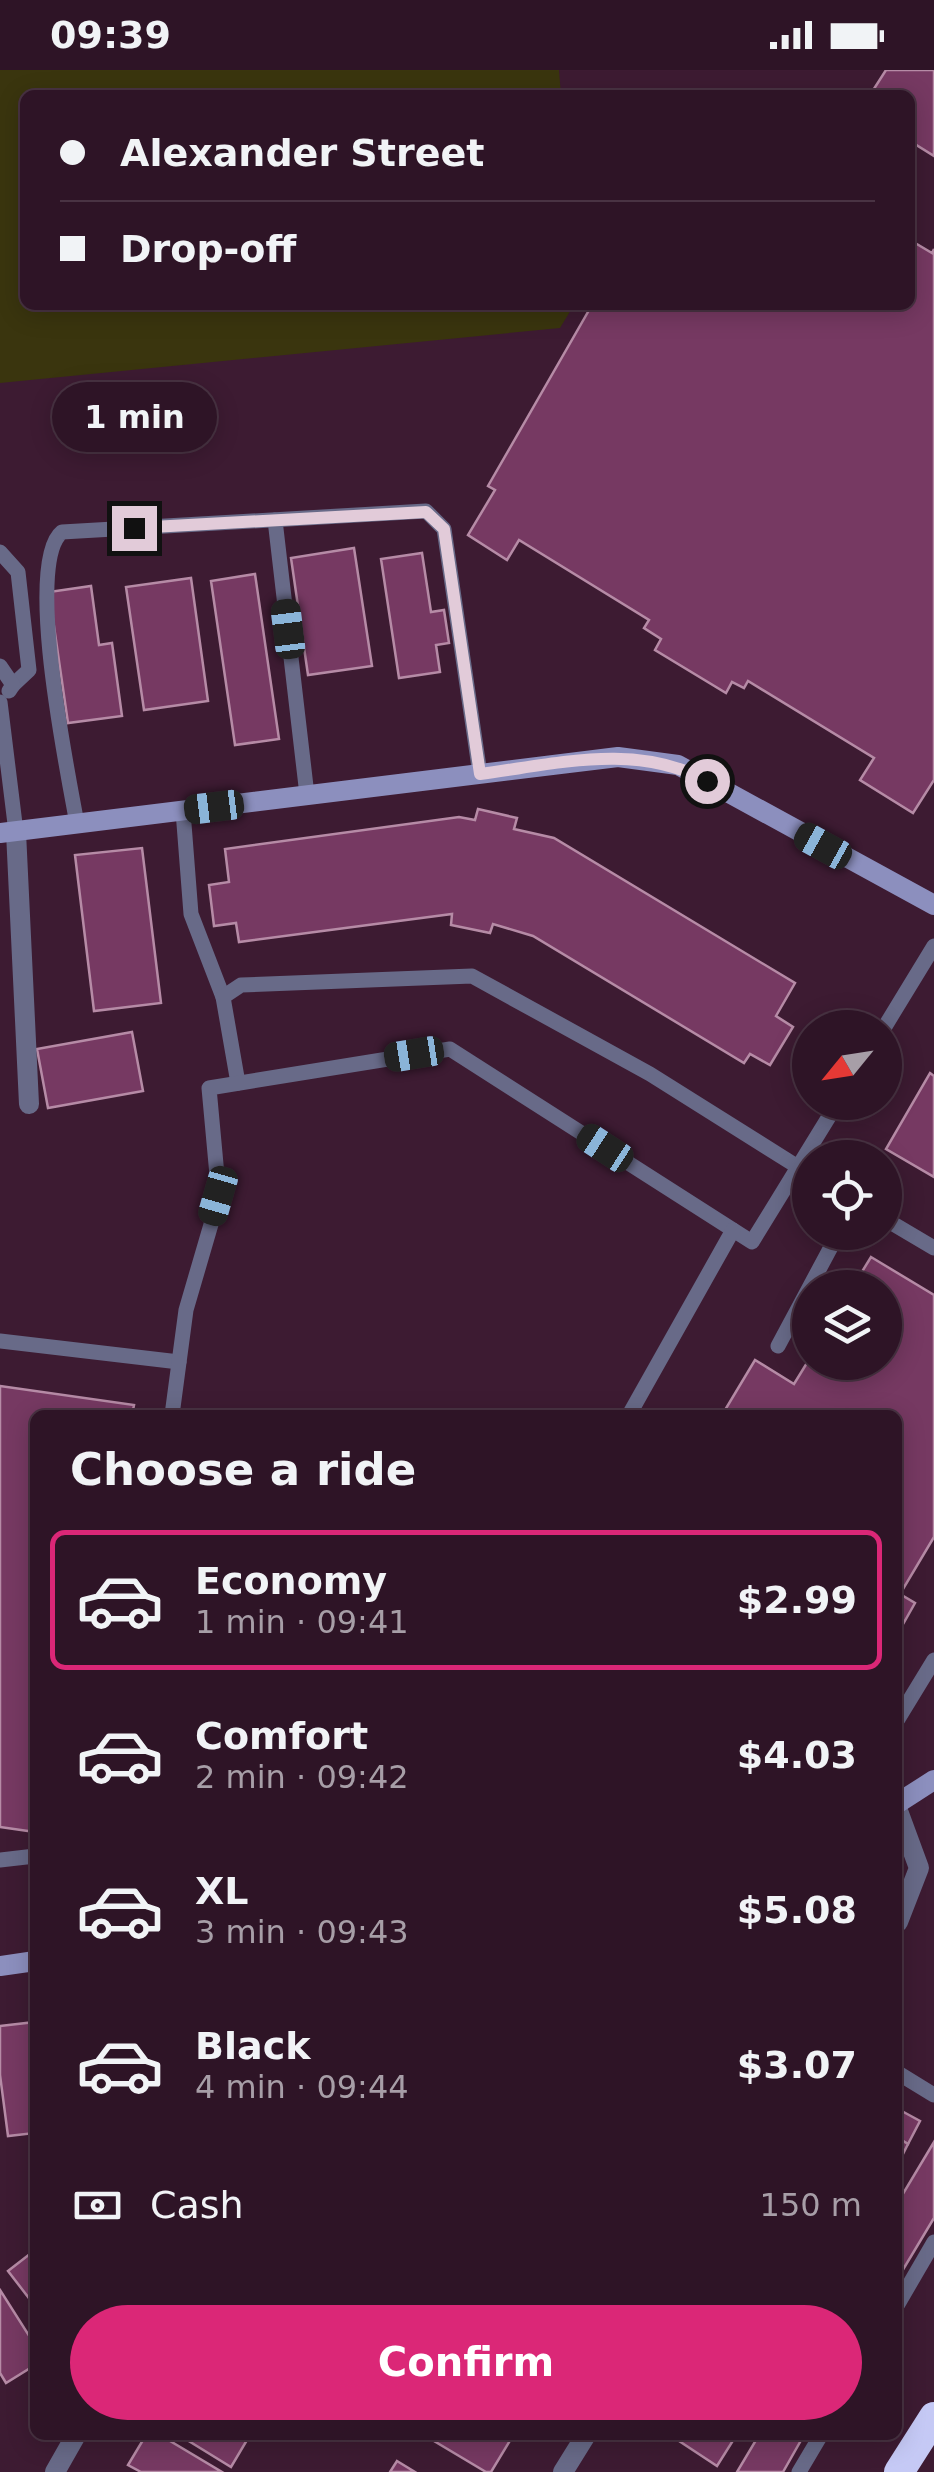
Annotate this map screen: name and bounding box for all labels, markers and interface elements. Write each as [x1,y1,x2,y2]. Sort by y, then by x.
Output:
text: 09:39 [50,13,171,57]
text: Alexander Street [120,131,484,175]
text: Drop-off [120,227,296,271]
callout: 1 min [52,383,216,453]
text: 1 min [84,398,185,436]
route end [112,506,157,551]
car [269,597,307,661]
route start [685,759,730,804]
car [182,788,246,826]
car [789,818,857,874]
north arrow [792,1010,902,1120]
map controls [792,1010,902,1380]
car [382,1034,446,1074]
car [572,1119,638,1177]
button: locate [792,1140,902,1250]
car [195,1163,241,1229]
button: layers [792,1270,902,1380]
text: Choose a ride [70,1443,416,1496]
icon: car [75,1555,165,1645]
text: Economy [195,1559,387,1603]
text: $2.99 [737,1578,857,1622]
text: 1 min · 09:41 [195,1603,409,1641]
icon: car [75,1710,165,1800]
text: Comfort [195,1714,368,1758]
text: $4.03 [737,1733,857,1777]
text: 2 min · 09:42 [195,1758,409,1796]
icon: car [75,1865,165,1955]
text: XL [195,1869,249,1913]
text: $5.08 [737,1888,857,1932]
text: 3 min · 09:43 [195,1913,409,1951]
icon: car [75,2020,165,2110]
text: Black [195,2024,310,2068]
text: $3.07 [737,2043,857,2087]
text: 4 min · 09:44 [195,2068,409,2106]
icon: cash [70,2178,125,2233]
text: Cash [150,2183,244,2227]
text: 150 m [760,2186,862,2224]
button: Confirm [70,2305,862,2420]

